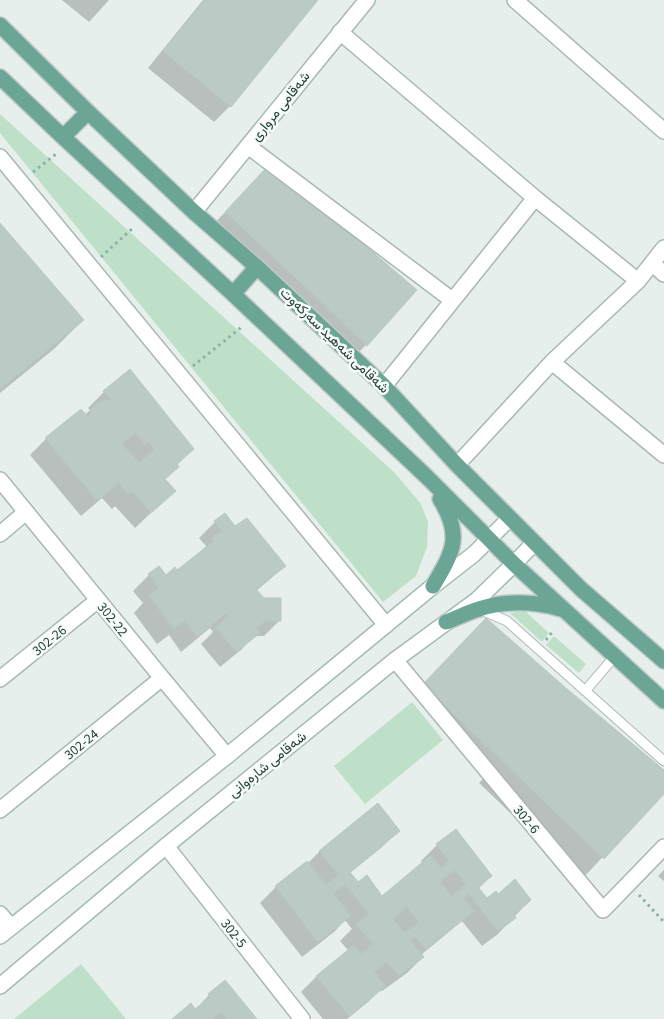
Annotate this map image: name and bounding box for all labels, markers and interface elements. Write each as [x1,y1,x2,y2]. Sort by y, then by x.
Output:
street label: شەقامی مرواری [246,67,315,146]
street label: شەقامی شەهید سەرکەوت [275,283,393,398]
street label: 302-22 [92,598,132,641]
street label: 302-26 [28,621,71,661]
street label: 302-24 [60,725,103,765]
street label: شەقامی شارەوانی [224,727,311,803]
street label: 302-6 [508,801,544,838]
street label: 302-5 [215,915,251,952]

